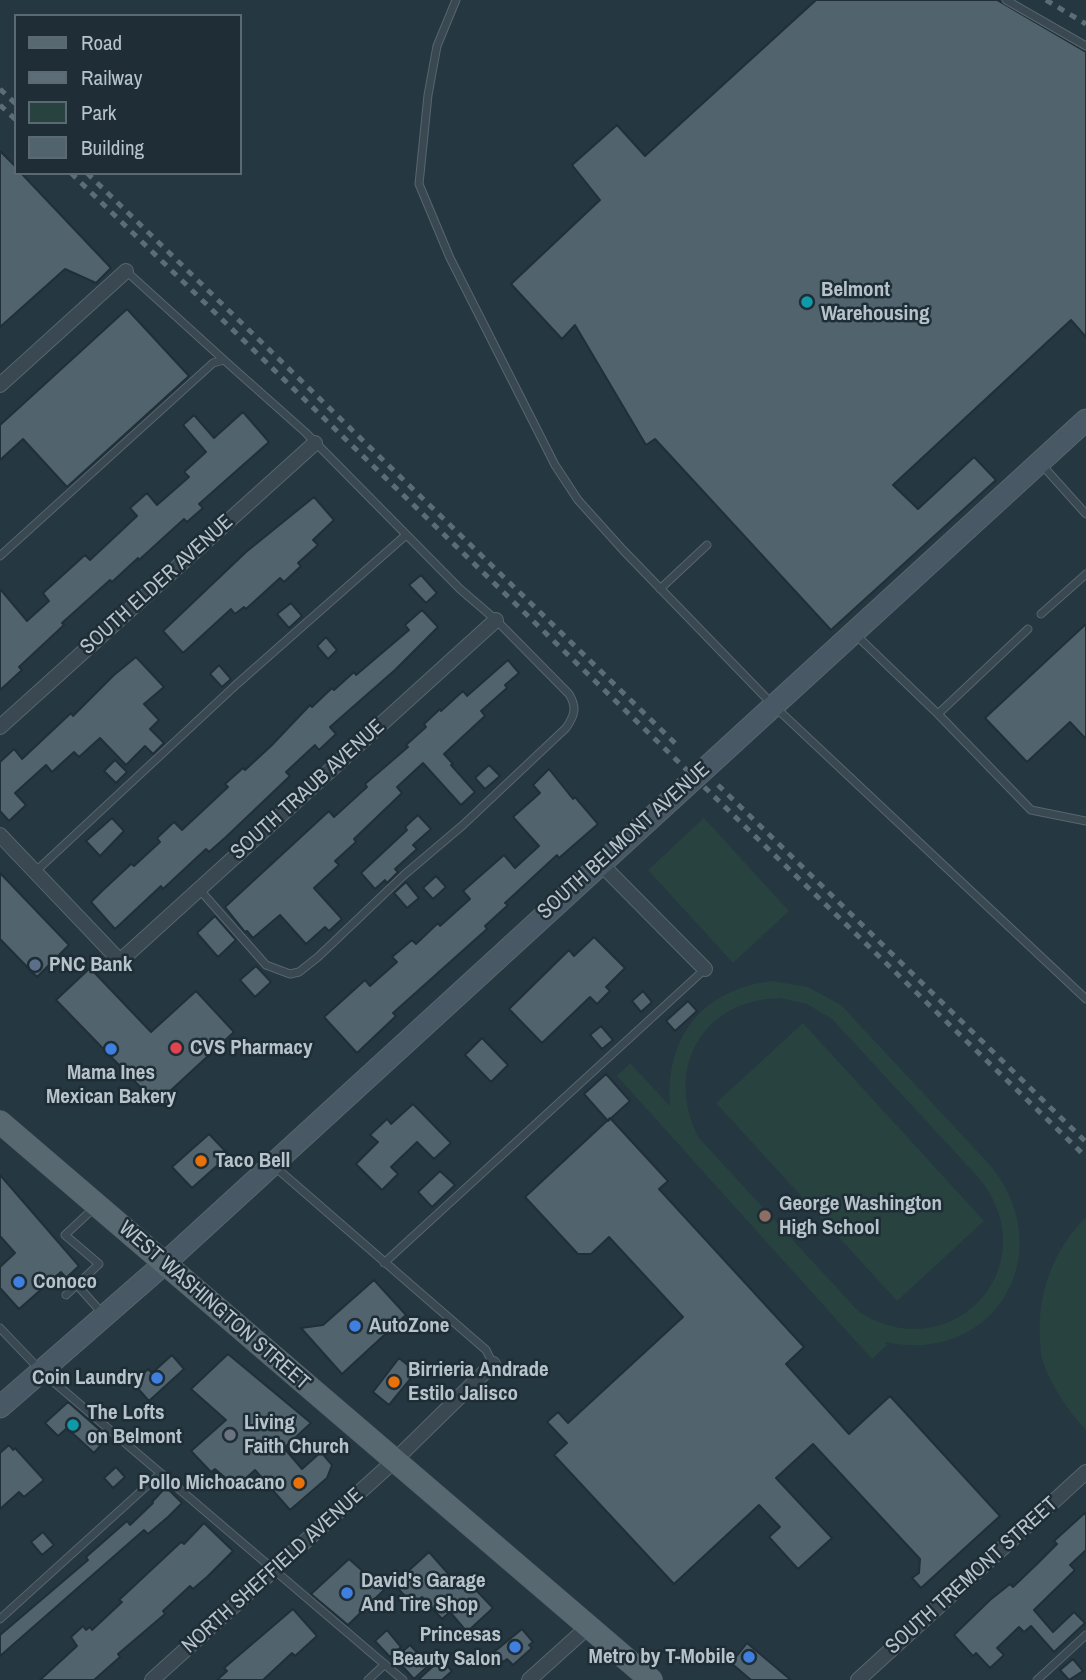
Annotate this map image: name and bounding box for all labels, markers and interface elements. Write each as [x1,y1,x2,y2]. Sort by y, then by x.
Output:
legend [14,14,242,175]
text: Road [81,28,122,57]
text: Railway [81,63,142,92]
text: Park [81,98,116,127]
text: Building [81,133,144,162]
place label: Belmont Warehousing [821,277,929,327]
marker: Belmont Warehousing [799,294,815,310]
street label: SOUTH ELDER AVENUE [75,510,239,660]
street label: SOUTH TRAUB AVENUE [226,714,390,866]
street label: SOUTH BELMONT AVENUE [533,757,715,925]
place label: PNC Bank [49,952,132,978]
marker: PNC Bank [27,957,43,973]
place label: CVS Pharmacy [190,1035,313,1061]
marker: CVS Pharmacy [168,1040,184,1056]
marker: Mama Ines Mexican Bakery [103,1041,119,1057]
place label: Mama Ines Mexican Bakery [46,1060,176,1110]
place label: Taco Bell [215,1148,290,1174]
marker: Taco Bell [193,1153,209,1169]
place label: George Washington High School [779,1191,942,1241]
marker: George Washington High School [757,1208,773,1224]
street label: WEST WASHINGTON STREET [113,1216,315,1396]
place label: Conoco [33,1269,97,1295]
marker: Conoco [11,1274,27,1290]
place label: AutoZone [369,1313,449,1339]
marker: AutoZone [347,1318,363,1334]
place label: Birrieria Andrade Estilo Jalisco [408,1357,549,1407]
place label: Coin Laundry [32,1365,143,1391]
marker: Coin Laundry [149,1370,165,1386]
marker: Birrieria Andrade Estilo Jalisco [386,1374,402,1390]
place label: The Lofts on Belmont [87,1400,182,1450]
place label: Living Faith Church [244,1410,349,1460]
marker: The Lofts on Belmont [65,1417,81,1433]
marker: Living Faith Church [222,1427,238,1443]
place label: Pollo Michoacano [139,1470,285,1496]
marker: Pollo Michoacano [291,1475,307,1491]
street label: NORTH SHEFFIELD AVENUE [177,1483,369,1659]
street label: SOUTH TREMONT STREET [881,1492,1063,1660]
place label: David's Garage And Tire Shop [361,1568,486,1618]
marker: David's Garage And Tire Shop [339,1585,355,1601]
place label: Princesas Beauty Salon [392,1622,501,1672]
marker: Princesas Beauty Salon [507,1639,523,1655]
place label: Metro by T-Mobile [589,1644,735,1670]
marker: Metro by T-Mobile [741,1649,757,1665]

